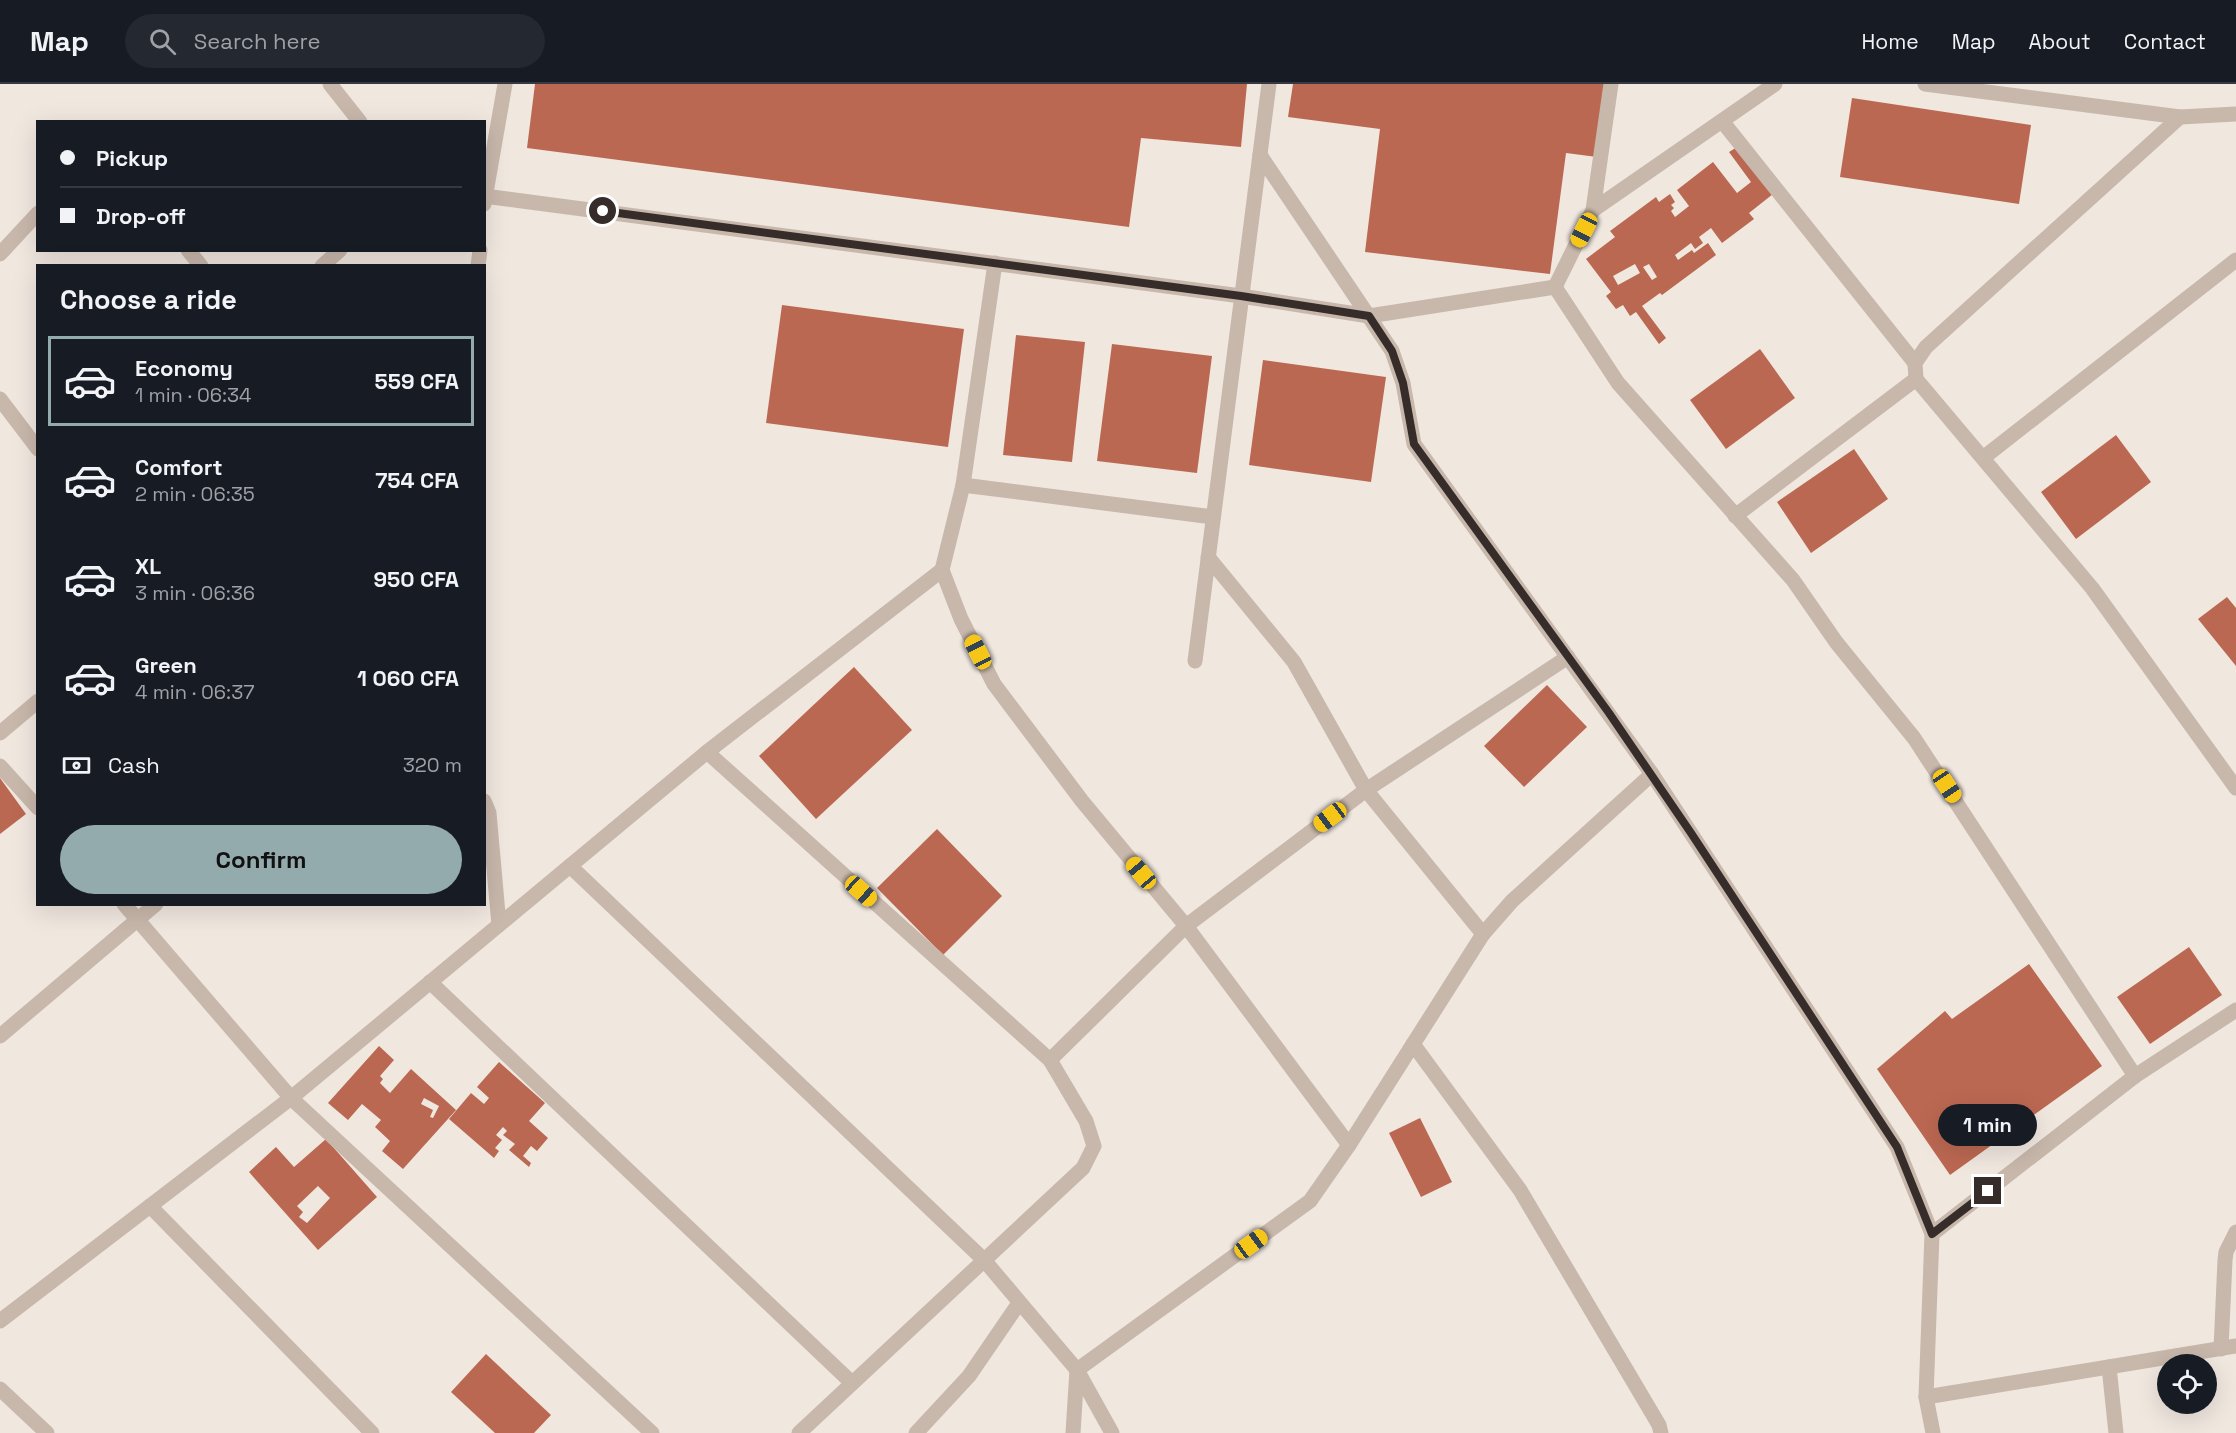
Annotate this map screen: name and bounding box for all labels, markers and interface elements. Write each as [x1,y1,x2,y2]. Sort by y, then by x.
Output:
search box [125,14,545,68]
text: Map [30,23,89,59]
icon: search [146,25,179,58]
text: Search here [194,27,321,55]
text: Home [1861,28,1919,55]
text: Map [1952,28,1996,55]
text: About [2029,28,2091,55]
text: Contact [2124,28,2206,55]
text: Pickup [96,144,168,172]
route start [589,197,616,224]
text: Drop-off [96,202,186,230]
car [1568,210,1600,250]
text: Choose a ride [60,282,237,317]
icon: car [63,354,117,408]
text: Economy [135,354,233,382]
text: 559 CFA [375,367,459,395]
text: 1 min · 06:34 [135,382,252,408]
icon: car [63,453,117,507]
text: Comfort [135,453,223,481]
text: 754 CFA [375,466,459,494]
text: 2 min · 06:35 [135,481,255,507]
icon: car [63,552,117,606]
text: XL [135,552,161,580]
text: 950 CFA [373,565,459,593]
text: 3 min · 06:36 [135,580,255,606]
car [962,632,994,672]
icon: car [63,651,117,705]
text: Green [135,651,197,679]
text: 1 060 CFA [357,664,459,692]
text: 4 min · 06:37 [135,679,255,705]
icon: cash [60,749,93,782]
text: Cash [108,751,160,779]
text: 320 m [403,752,462,778]
car [1929,766,1965,806]
car [1310,799,1350,835]
button: Confirm [60,825,462,894]
car [1123,853,1159,893]
car [842,872,880,910]
callout: 1 min [1938,1104,2038,1146]
text: 1 min [1963,1112,2012,1138]
route end [1974,1177,2001,1204]
car [1231,1226,1271,1262]
map controls [2157,1354,2217,1414]
button: locate [2157,1354,2217,1414]

